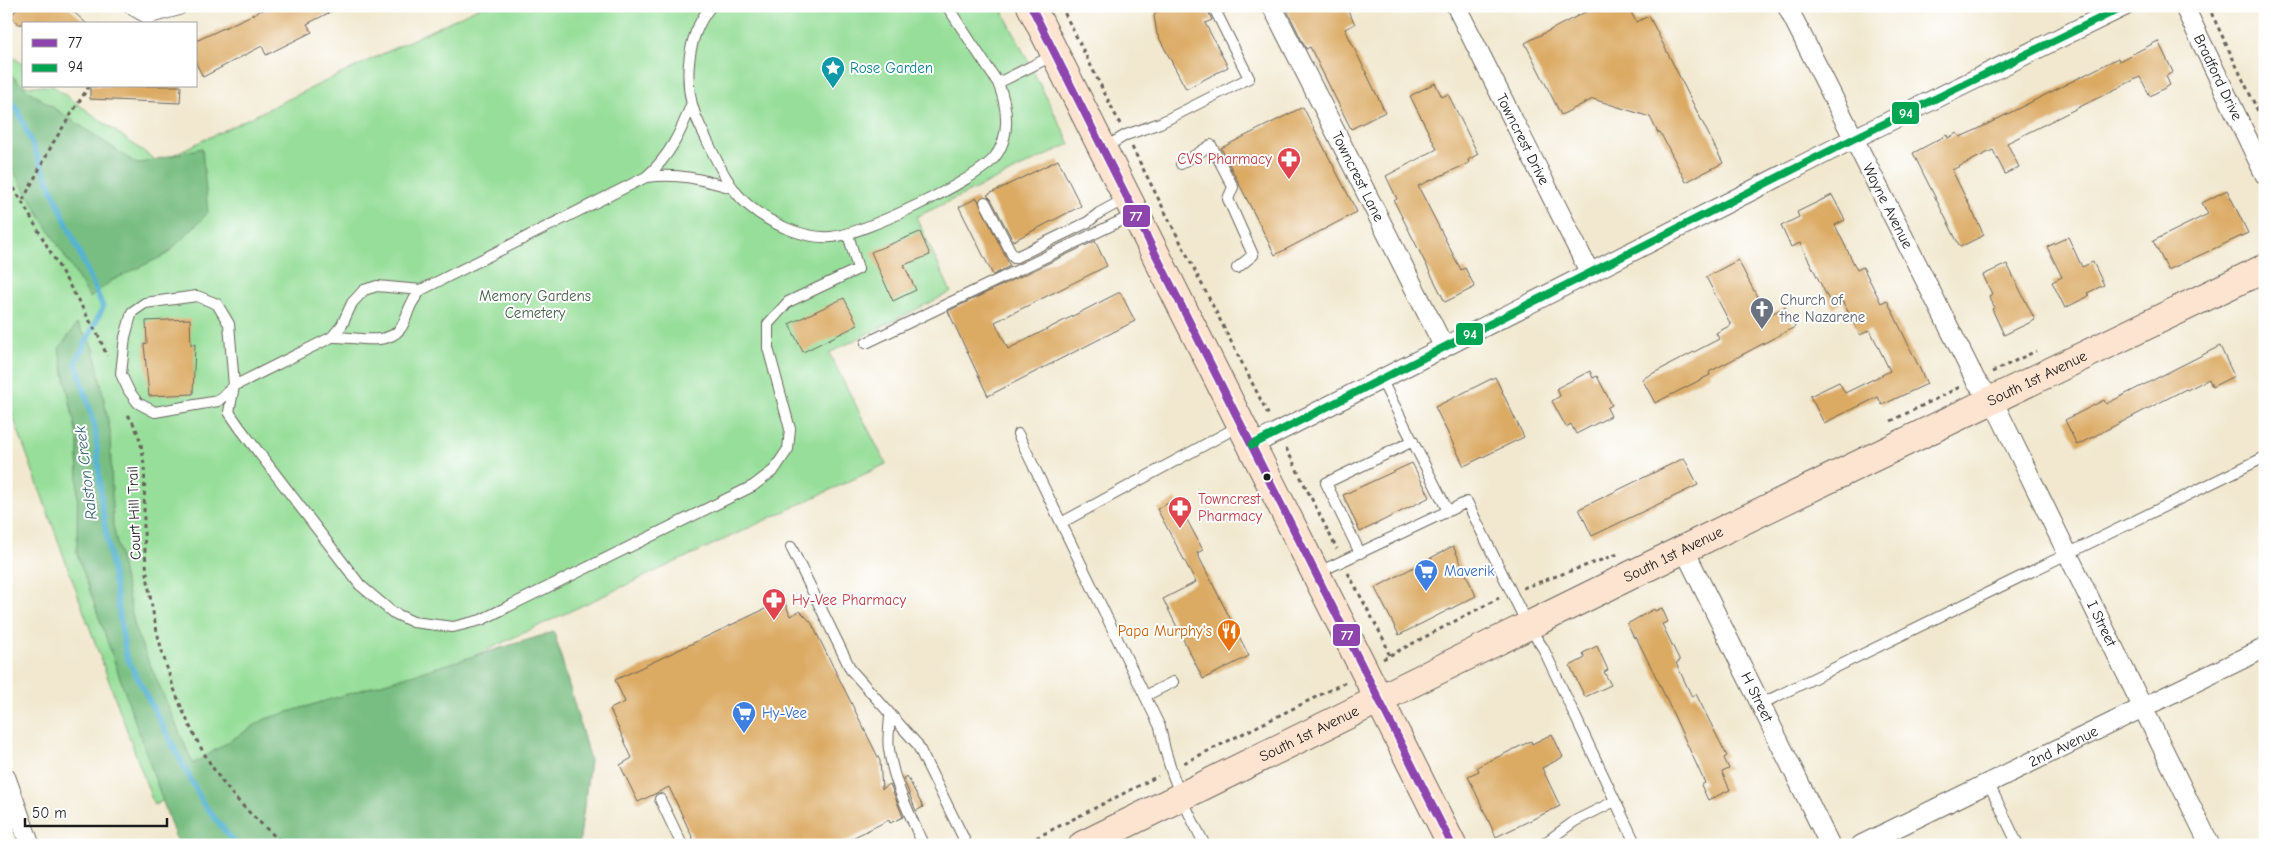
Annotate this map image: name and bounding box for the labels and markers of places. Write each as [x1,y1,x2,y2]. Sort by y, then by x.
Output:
place icon: Rose Garden [820,55,846,89]
place label: Rose Garden [850,59,933,77]
pharmacy icon: CVS Pharmacy [1276,146,1302,180]
place label: CVS Pharmacy [1177,150,1272,168]
place label: Church of the Nazarene [1779,291,1866,326]
church icon: Church of the Nazarene [1749,296,1775,330]
unlabelled marker [1262,472,1272,482]
place label: Towncrest Pharmacy [1198,490,1263,525]
pharmacy icon: Towncrest Pharmacy [1167,495,1193,529]
supermarket icon: Maverik [1413,558,1439,592]
place label: Maverik [1444,562,1495,580]
pharmacy icon: Hy-Vee Pharmacy [761,587,787,621]
place label: Hy-Vee Pharmacy [792,591,907,609]
restaurant icon: Papa Murphy's [1216,618,1242,652]
place label: Papa Murphy's [1118,622,1212,640]
supermarket icon: Hy-Vee [731,700,757,734]
place label: Hy-Vee [762,704,808,722]

